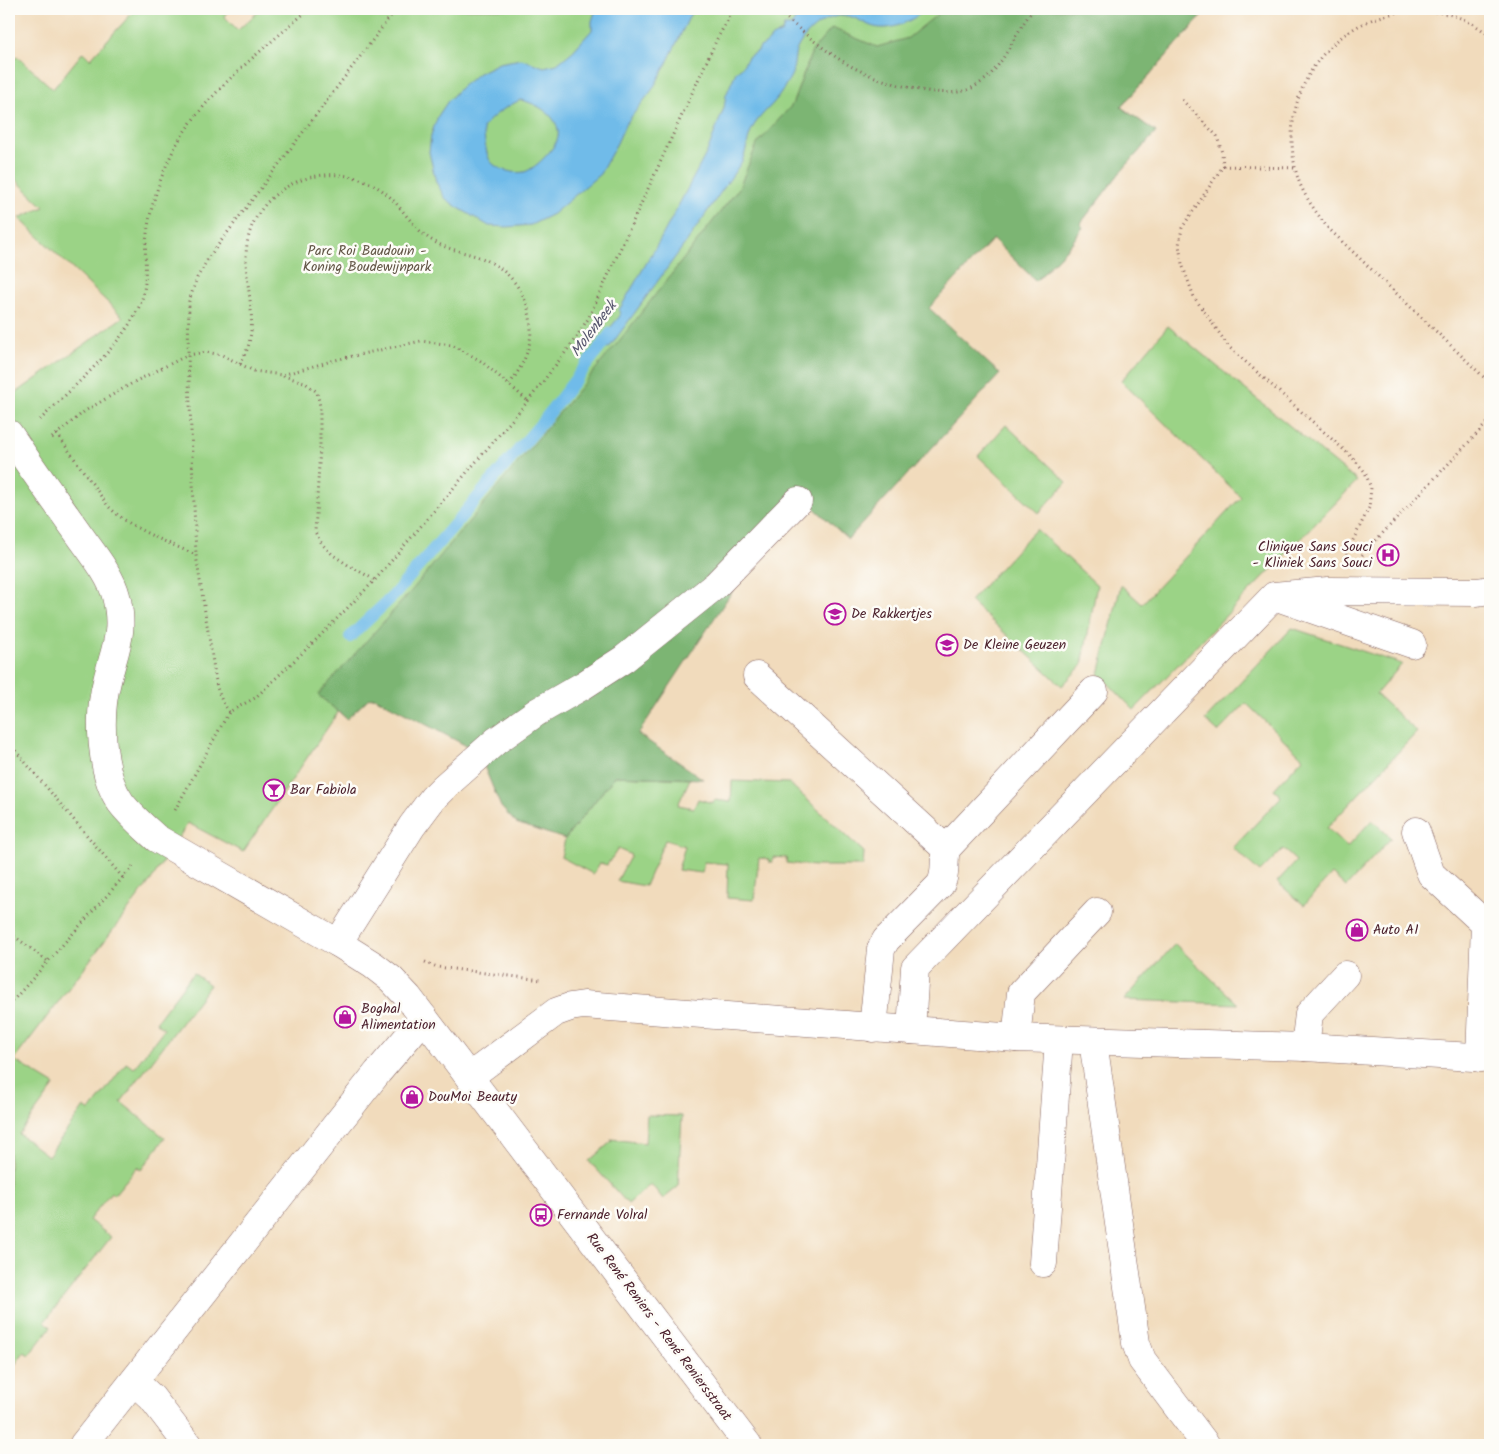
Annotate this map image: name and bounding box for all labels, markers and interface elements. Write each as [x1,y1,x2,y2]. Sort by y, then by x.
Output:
park label: Parc Roi Baudouin - Koning Boudewijnpark [303,240,432,278]
water label: Molenbeek [565,294,624,362]
place label: Clinique Sans Souci - Kliniek Sans Souci [1253,536,1373,574]
hospital icon: Clinique Sans Souci - Kliniek Sans Souci [1376,543,1400,567]
school or university icon: De Rakkertjes [823,602,847,626]
place label: De Rakkertjes [851,603,932,625]
school or university icon: De Kleine Geuzen [935,633,959,657]
place label: De Kleine Geuzen [963,634,1066,656]
bar icon: Bar Fabiola [262,778,286,802]
place label: Bar Fabiola [290,779,357,801]
shop icon: Auto AI [1345,918,1369,942]
place label: Auto AI [1373,919,1418,941]
place label: Boghal Alimentation [361,998,436,1036]
shop icon: Boghal Alimentation [333,1005,357,1029]
shop icon: DouMoi Beauty [400,1085,424,1109]
place label: DouMoi Beauty [428,1086,517,1108]
bus stop icon: Fernande Volral [529,1203,553,1227]
place label: Fernande Volral [557,1204,648,1226]
street label: Rue René Reniers - René Reniersstraat [581,1228,738,1426]

